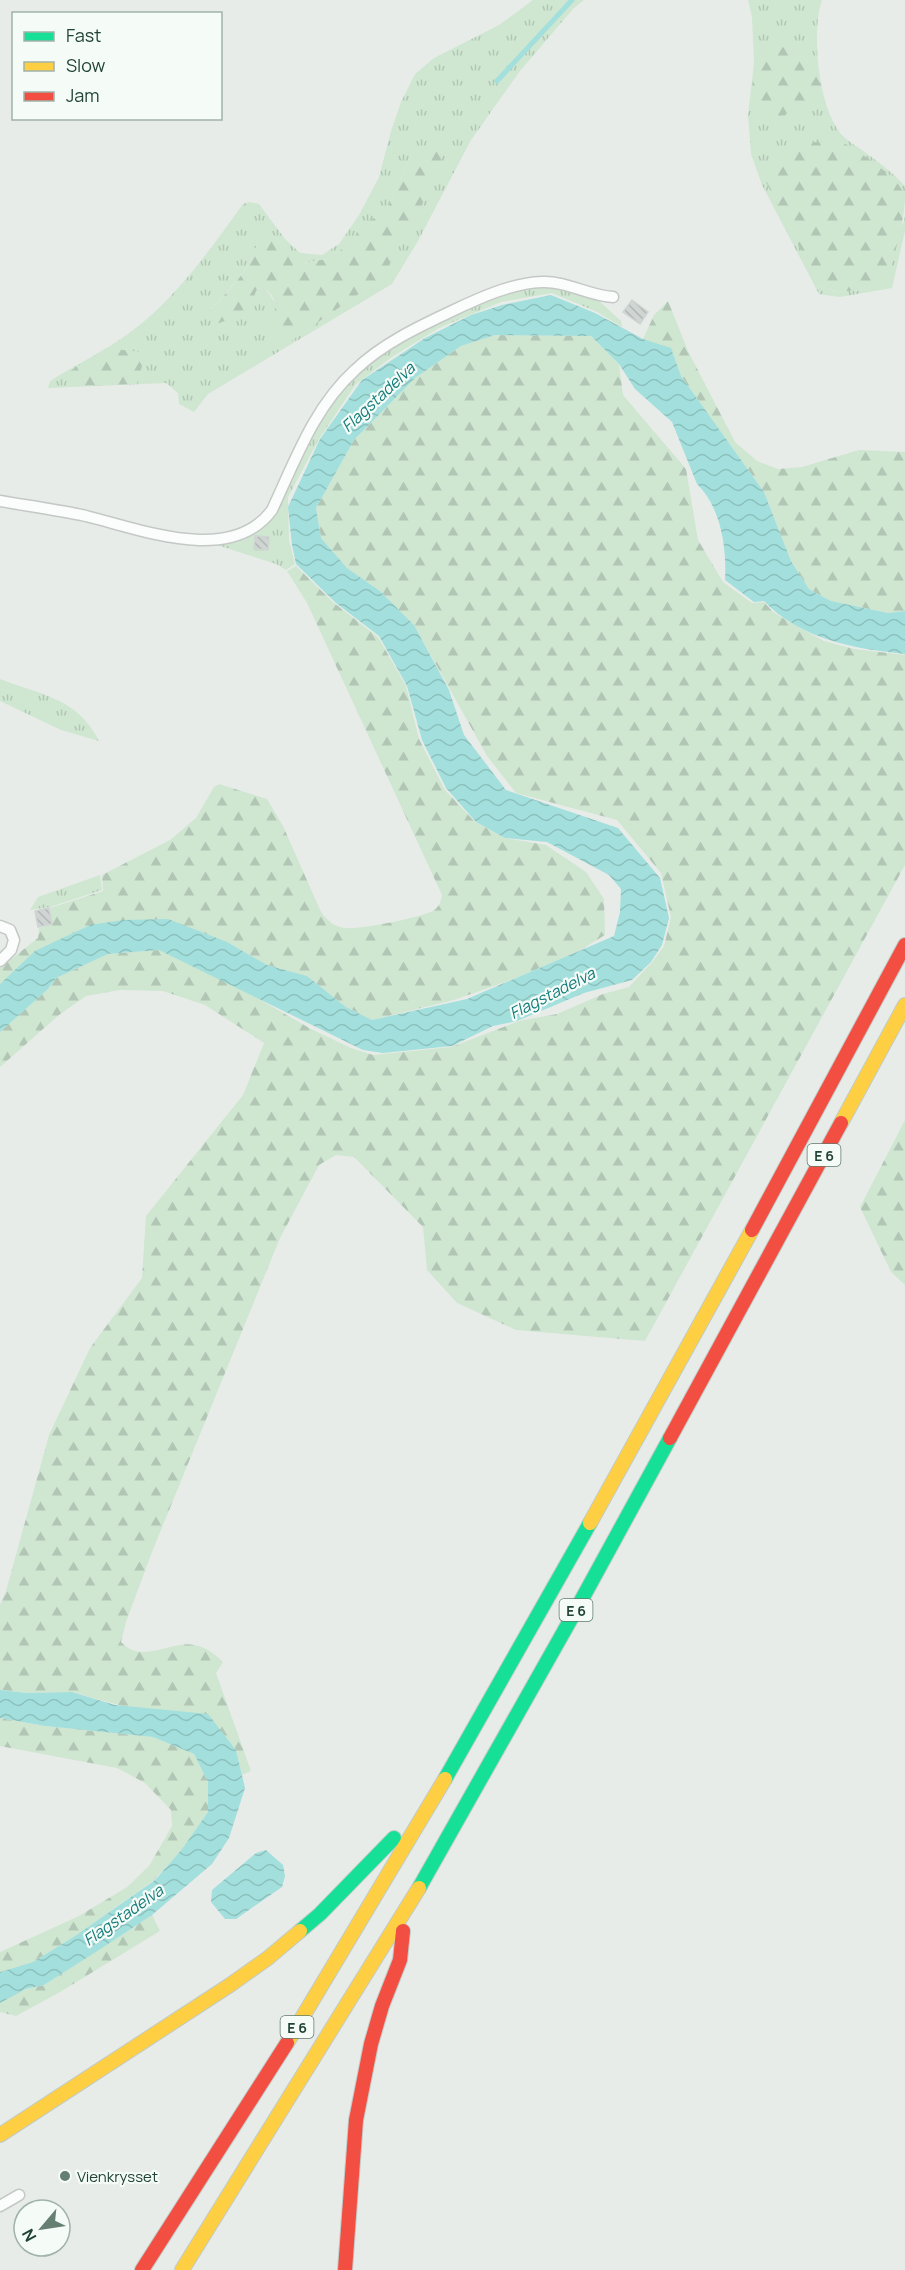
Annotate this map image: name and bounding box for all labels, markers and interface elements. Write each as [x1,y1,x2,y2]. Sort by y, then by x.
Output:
legend [12,12,222,120]
text: Fast [66,23,101,47]
text: Slow [66,53,106,77]
text: Jam [66,83,100,107]
water label: Flagstadelva [337,357,420,437]
water label: Flagstadelva [506,962,599,1024]
road number: E 6 [808,1144,840,1166]
road number: E 6 [560,1599,592,1621]
water label: Flagstadelva [79,1879,168,1951]
road number: E 6 [280,2016,314,2038]
place label: Vienkrysset [77,2166,158,2187]
marker: Vienkrysset [58,2169,72,2183]
north arrow [12,2198,72,2258]
text: N [16,2225,41,2246]

